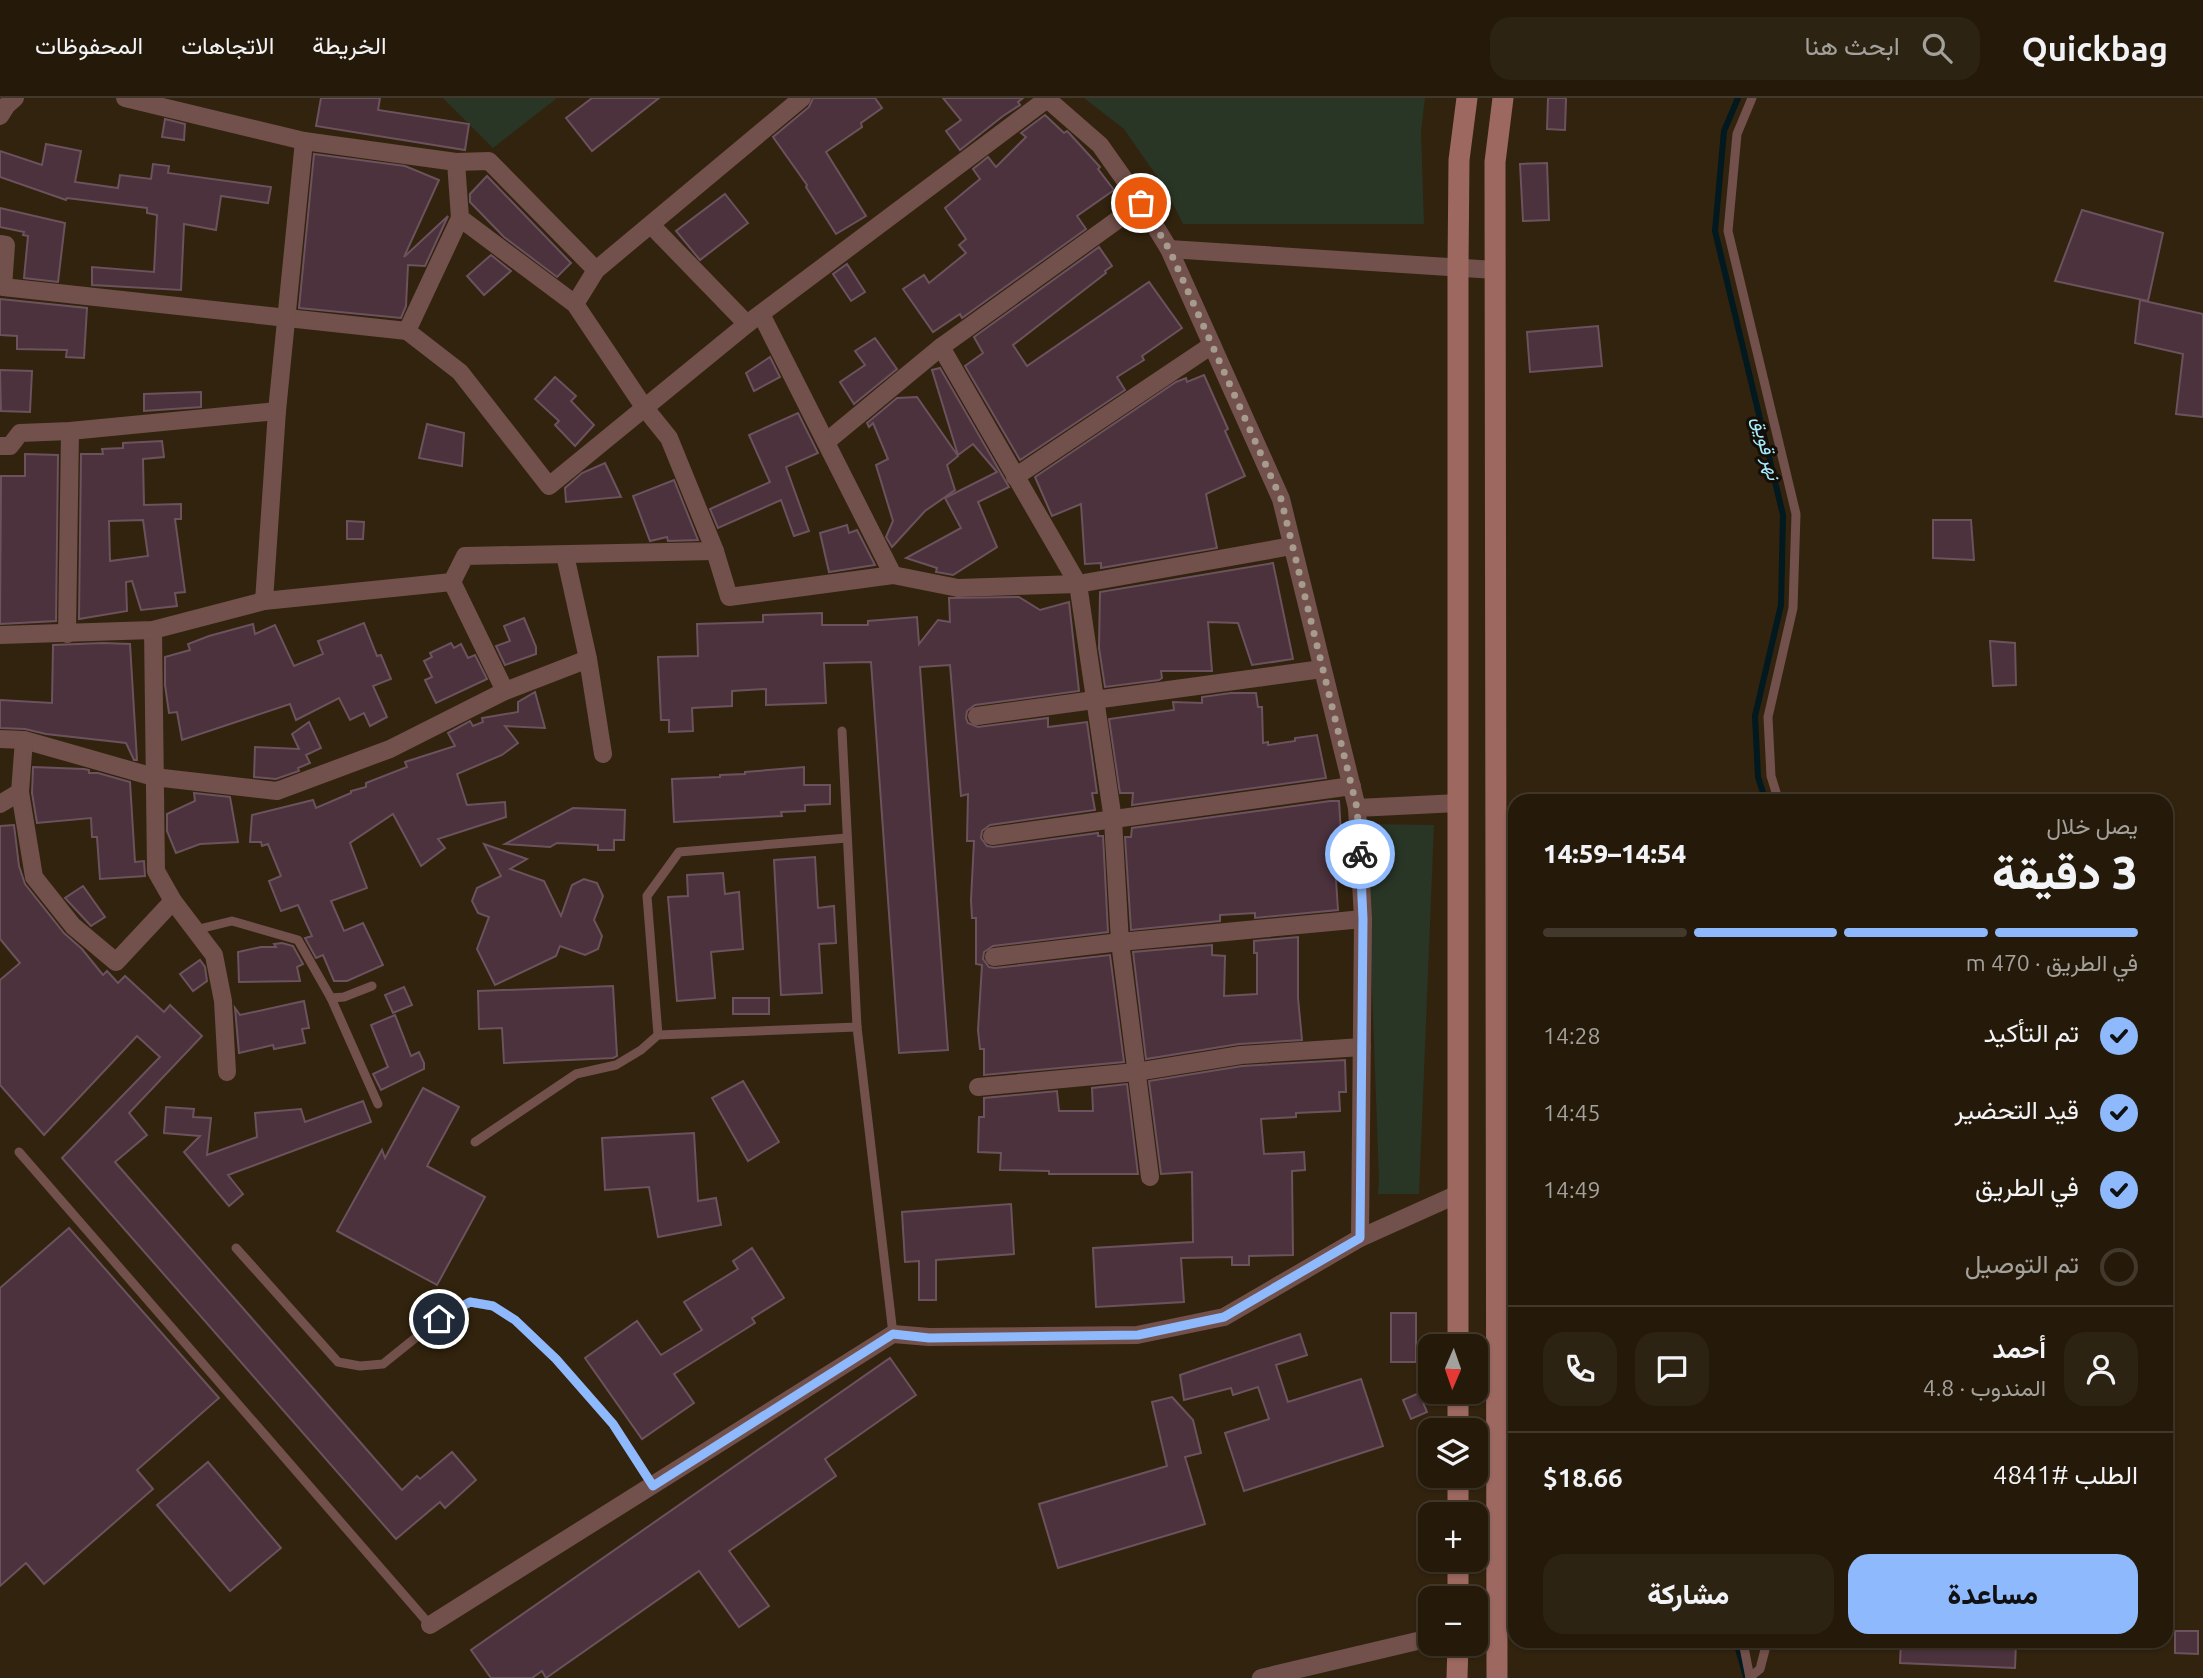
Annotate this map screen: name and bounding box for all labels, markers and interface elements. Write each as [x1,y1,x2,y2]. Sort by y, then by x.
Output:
search box [1490,17,1980,80]
icon: search [1918,29,1956,67]
text: Quickbag [2022,30,2168,67]
text: ابحث هنا [1805,31,1900,60]
text: المحفوظات [35,32,143,59]
text: الاتجاهات [181,32,274,59]
text: الخريطة [312,32,387,59]
pin [1111,173,1171,233]
icon: bag [1122,184,1160,222]
water label: نهر قويق [1748,414,1786,484]
text: يصل خلال [2046,813,2138,838]
courier [1325,819,1395,889]
icon: bike [1341,835,1379,873]
text: 14:54–14:59 [1543,839,1686,868]
text: 3 دقيقة [1992,846,2138,898]
text: في الطريق · 470 m [1966,950,2138,975]
icon: check [2100,1017,2138,1055]
text: تم التأكيد [1984,1018,2079,1047]
text: 14:28 [1543,1023,1601,1048]
icon: check [2100,1094,2138,1132]
text: قيد التحضير [1955,1095,2079,1124]
text: 14:45 [1543,1100,1601,1125]
icon: check [2100,1171,2138,1209]
text: في الطريق [1975,1172,2079,1201]
text: 14:49 [1543,1177,1601,1202]
text: تم التوصيل [1965,1249,2079,1278]
pin [409,1289,469,1349]
icon: home [420,1300,458,1338]
button: phone [1543,1332,1617,1406]
button: chat [1635,1332,1709,1406]
button: person [2064,1332,2138,1406]
north arrow [1418,1334,1488,1404]
map controls [1418,1334,1488,1656]
text: أحمد [1993,1334,2046,1363]
text: المندوب · 4.8 [1923,1375,2046,1400]
button: layers [1418,1418,1488,1488]
text: الطلب #4841 [1993,1460,2138,1489]
text: $18.66 [1543,1463,1623,1492]
button: + [1418,1502,1488,1572]
button: مشاركة [1543,1554,1834,1634]
button: مساعدة [1848,1554,2138,1634]
button: − [1418,1586,1488,1656]

